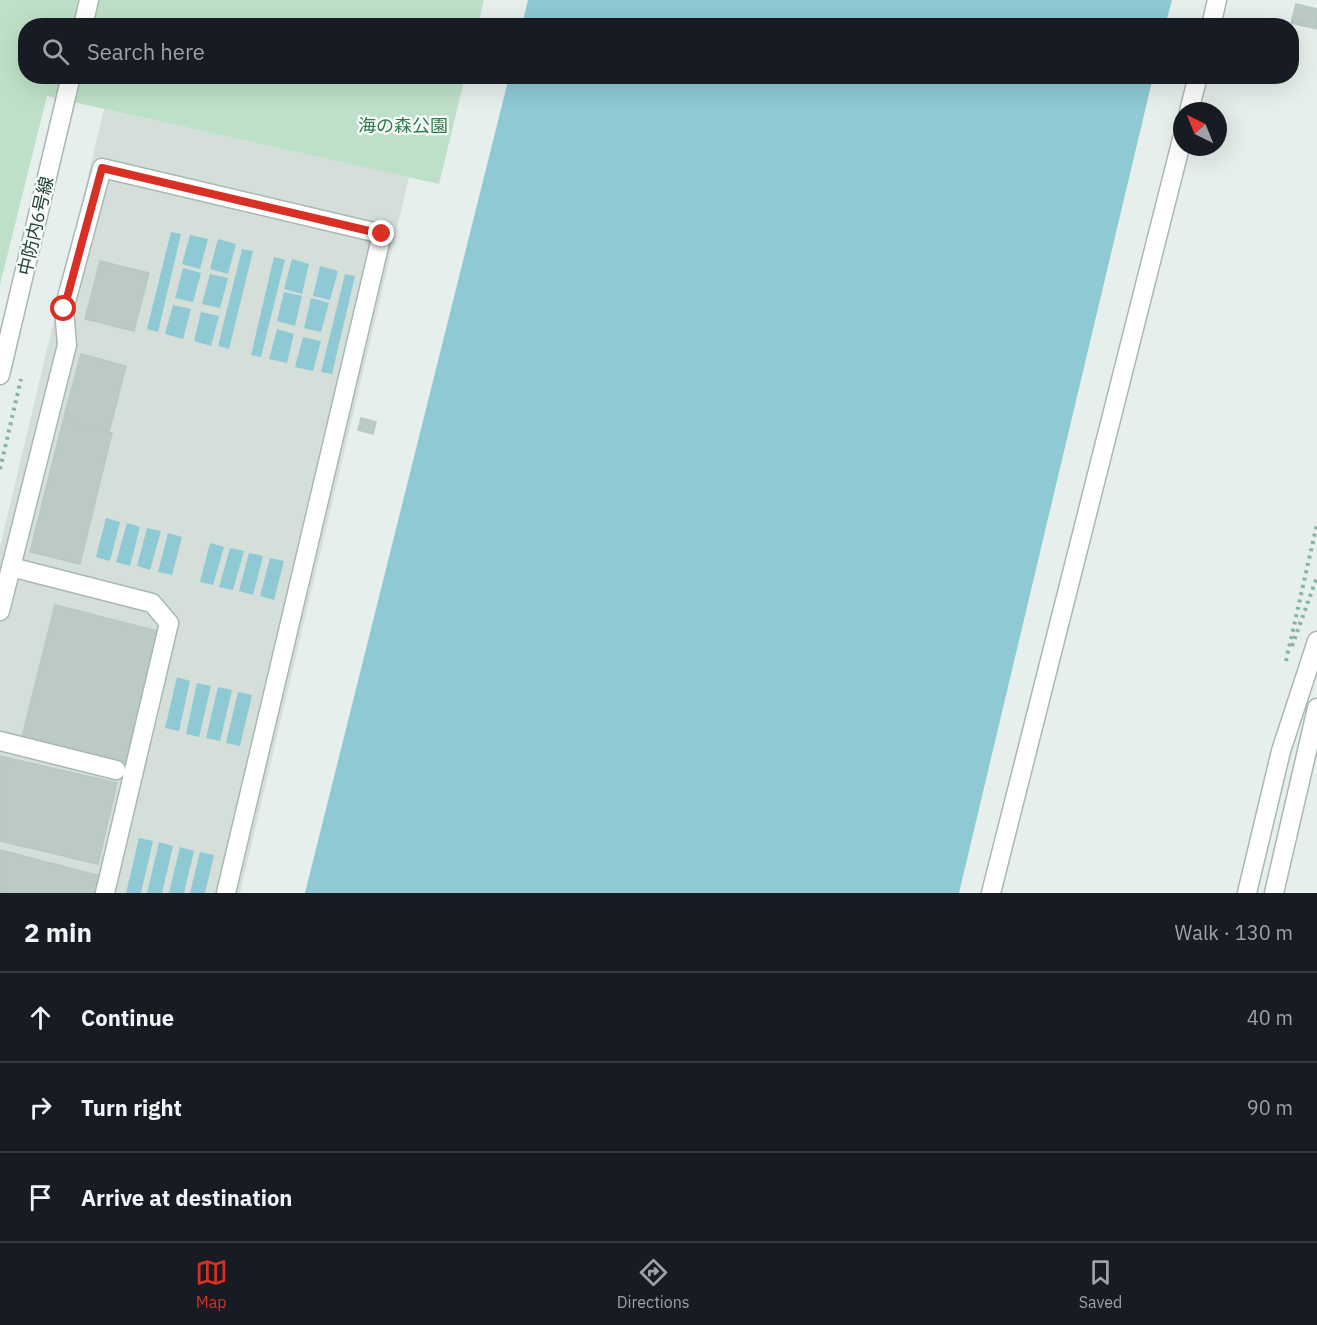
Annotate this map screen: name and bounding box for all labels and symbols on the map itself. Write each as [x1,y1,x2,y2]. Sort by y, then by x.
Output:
north arrow [1173,102,1227,156]
park label: 海の森公園 [358,114,448,137]
street label: 中防内6号線 [13,174,58,278]
route end [368,220,394,246]
route start [50,295,76,321]

